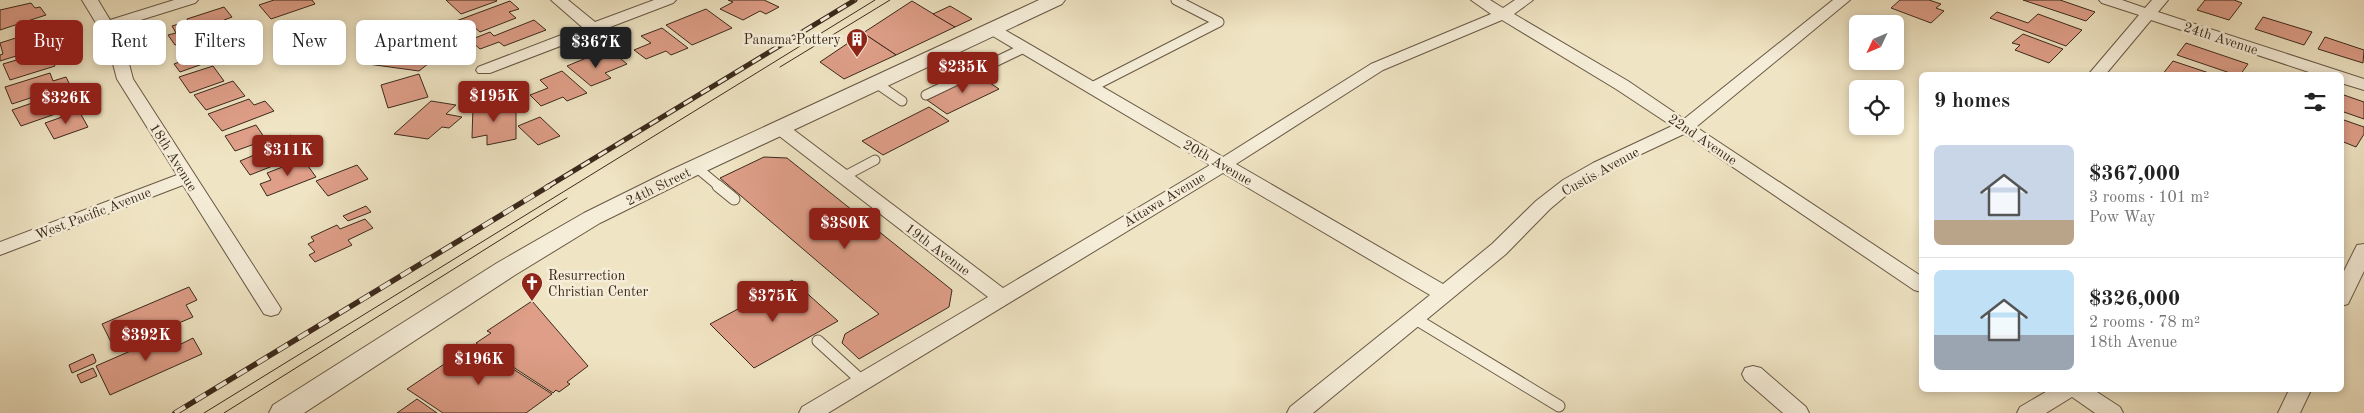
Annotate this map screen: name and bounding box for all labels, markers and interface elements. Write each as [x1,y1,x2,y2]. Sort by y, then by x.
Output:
north arrow [1849,15,1904,70]
map controls [1849,15,1904,135]
chip: Buy [15,20,83,65]
chip: Rent [93,20,166,65]
chip: Filters [176,20,263,65]
chip: New [273,20,346,65]
chip: Apartment [356,20,476,65]
street label: 24th Avenue [2182,20,2260,58]
pin: $367K [561,27,631,69]
building icon: Panama Pottery [845,27,869,58]
place label: Panama Pottery [744,33,842,47]
text: $367K [571,35,621,51]
pin: $235K [928,52,998,94]
text: $235K [938,60,988,76]
pin: $195K [459,80,529,123]
button: locate [1849,80,1904,135]
pin: $326K [31,82,101,125]
icon: filters [2301,88,2329,116]
text: $195K [469,89,519,105]
text: $326K [41,91,91,107]
text: 9 homes [1934,91,2010,112]
street label: 22nd Avenue [1666,112,1739,168]
street label: 18th Avenue [147,121,200,194]
pin: $311K [253,134,323,177]
street label: 20th Avenue [1181,138,1254,188]
text: $311K [263,143,313,159]
street label: Custis Avenue [1559,145,1642,199]
text: $367,000 [2089,164,2180,185]
street label: 24th Street [624,165,693,208]
icon: home [1974,165,2034,225]
street label: Attawa Avenue [1121,170,1208,230]
street label: West Pacific Avenue [34,185,153,242]
text: 3 rooms · 101 m² [2089,190,2209,206]
pin: $380K [810,208,880,250]
text: Pow Way [2089,210,2156,226]
text: $380K [820,216,870,232]
street label: 19th Avenue [902,221,972,279]
place label: Resurrection Christian Center [548,269,648,299]
church icon: Resurrection Christian Center [520,271,544,302]
pin: $375K [738,280,808,323]
text: $375K [748,289,798,305]
text: $326,000 [2089,289,2180,310]
icon: home [1974,290,2034,350]
text: 2 rooms · 78 m² [2089,315,2200,331]
pin: $392K [111,320,181,362]
text: $392K [121,328,171,344]
text: 18th Avenue [2089,335,2177,351]
pin: $196K [444,344,514,386]
text: $196K [454,352,504,368]

